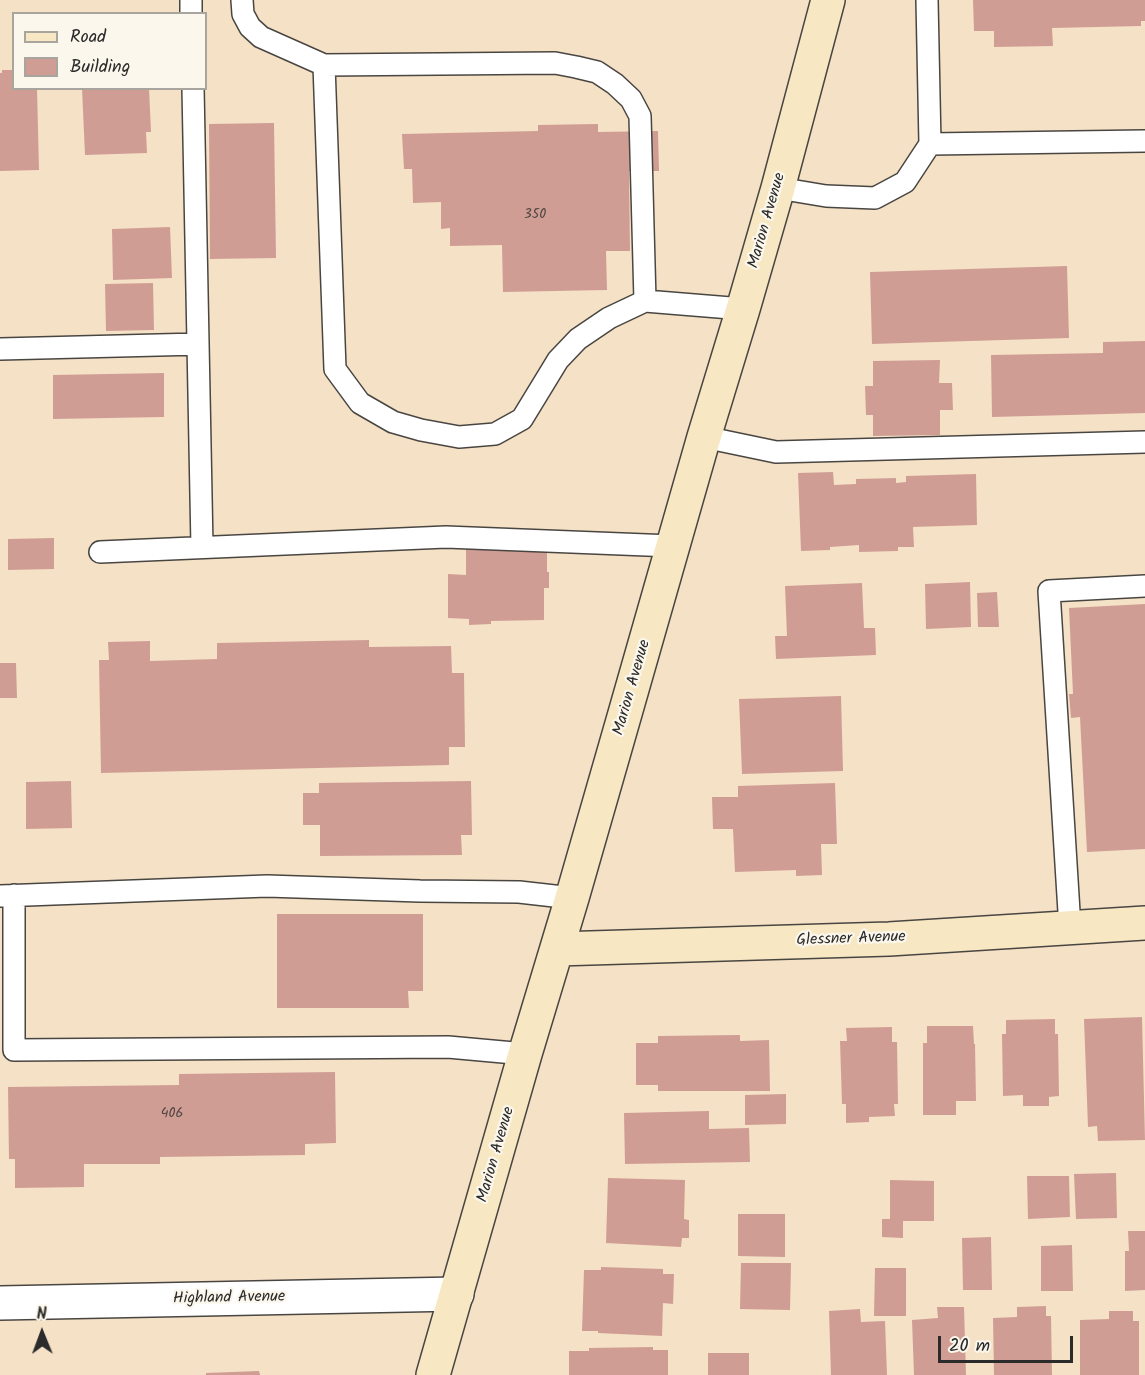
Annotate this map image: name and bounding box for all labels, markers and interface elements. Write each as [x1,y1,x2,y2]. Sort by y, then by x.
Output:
legend [12,12,207,90]
text: Road [70,23,106,52]
text: Building [70,53,130,82]
street label: Marion Avenue [745,171,791,271]
house number: 350 [524,208,546,224]
street label: Marion Avenue [610,638,656,738]
street label: Glessner Avenue [796,929,906,951]
street label: Marion Avenue [474,1105,520,1205]
house number: 406 [161,1107,183,1123]
street label: Highland Avenue [173,1288,285,1310]
text: N [36,1302,47,1327]
north arrow [12,1303,72,1363]
scale bar [941,1324,1076,1362]
text: 20 m [949,1332,990,1361]

